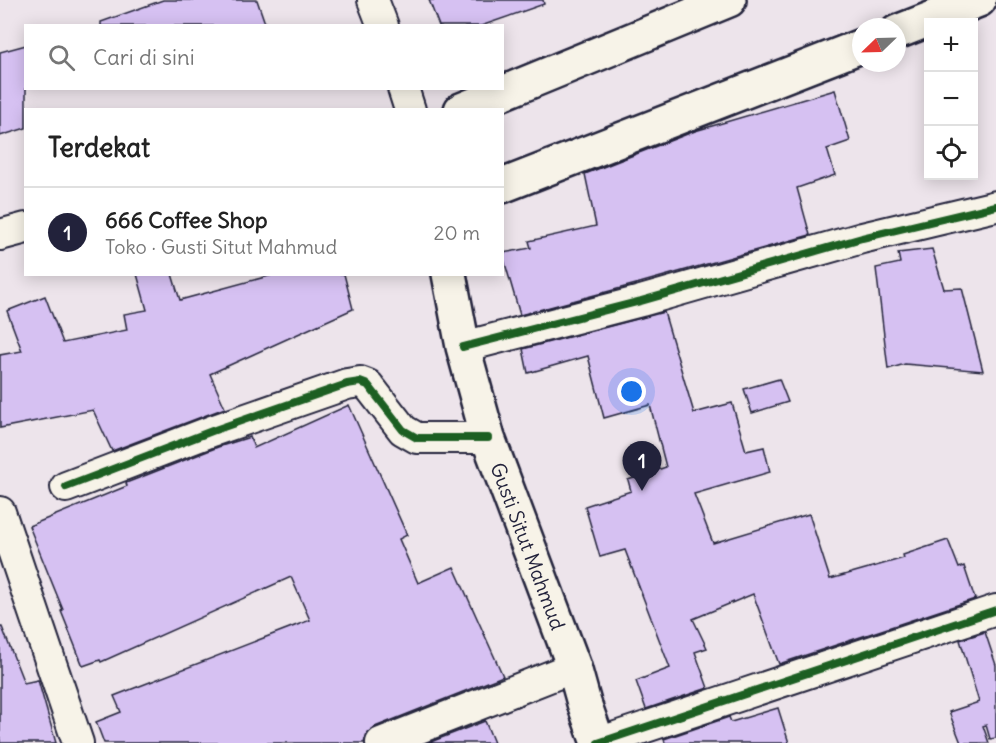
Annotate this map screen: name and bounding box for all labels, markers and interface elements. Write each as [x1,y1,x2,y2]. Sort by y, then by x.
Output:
north arrow [852,18,906,72]
map controls [924,18,978,180]
button: + [924,18,978,72]
search box [24,24,504,90]
icon: search [45,41,78,74]
text: Cari di sini [93,43,195,71]
button: − [924,72,978,126]
button: locate [924,126,978,180]
text: Terdekat [48,131,150,164]
text: 666 Coffee Shop [105,206,267,234]
text: 1 [64,220,71,245]
text: 20 m [434,220,480,245]
text: Toko · Gusti Situt Mahmud [105,234,337,259]
your location [617,377,646,406]
pin: 1 [622,442,662,491]
street label: Gusti Situt Mahmud [486,459,571,633]

